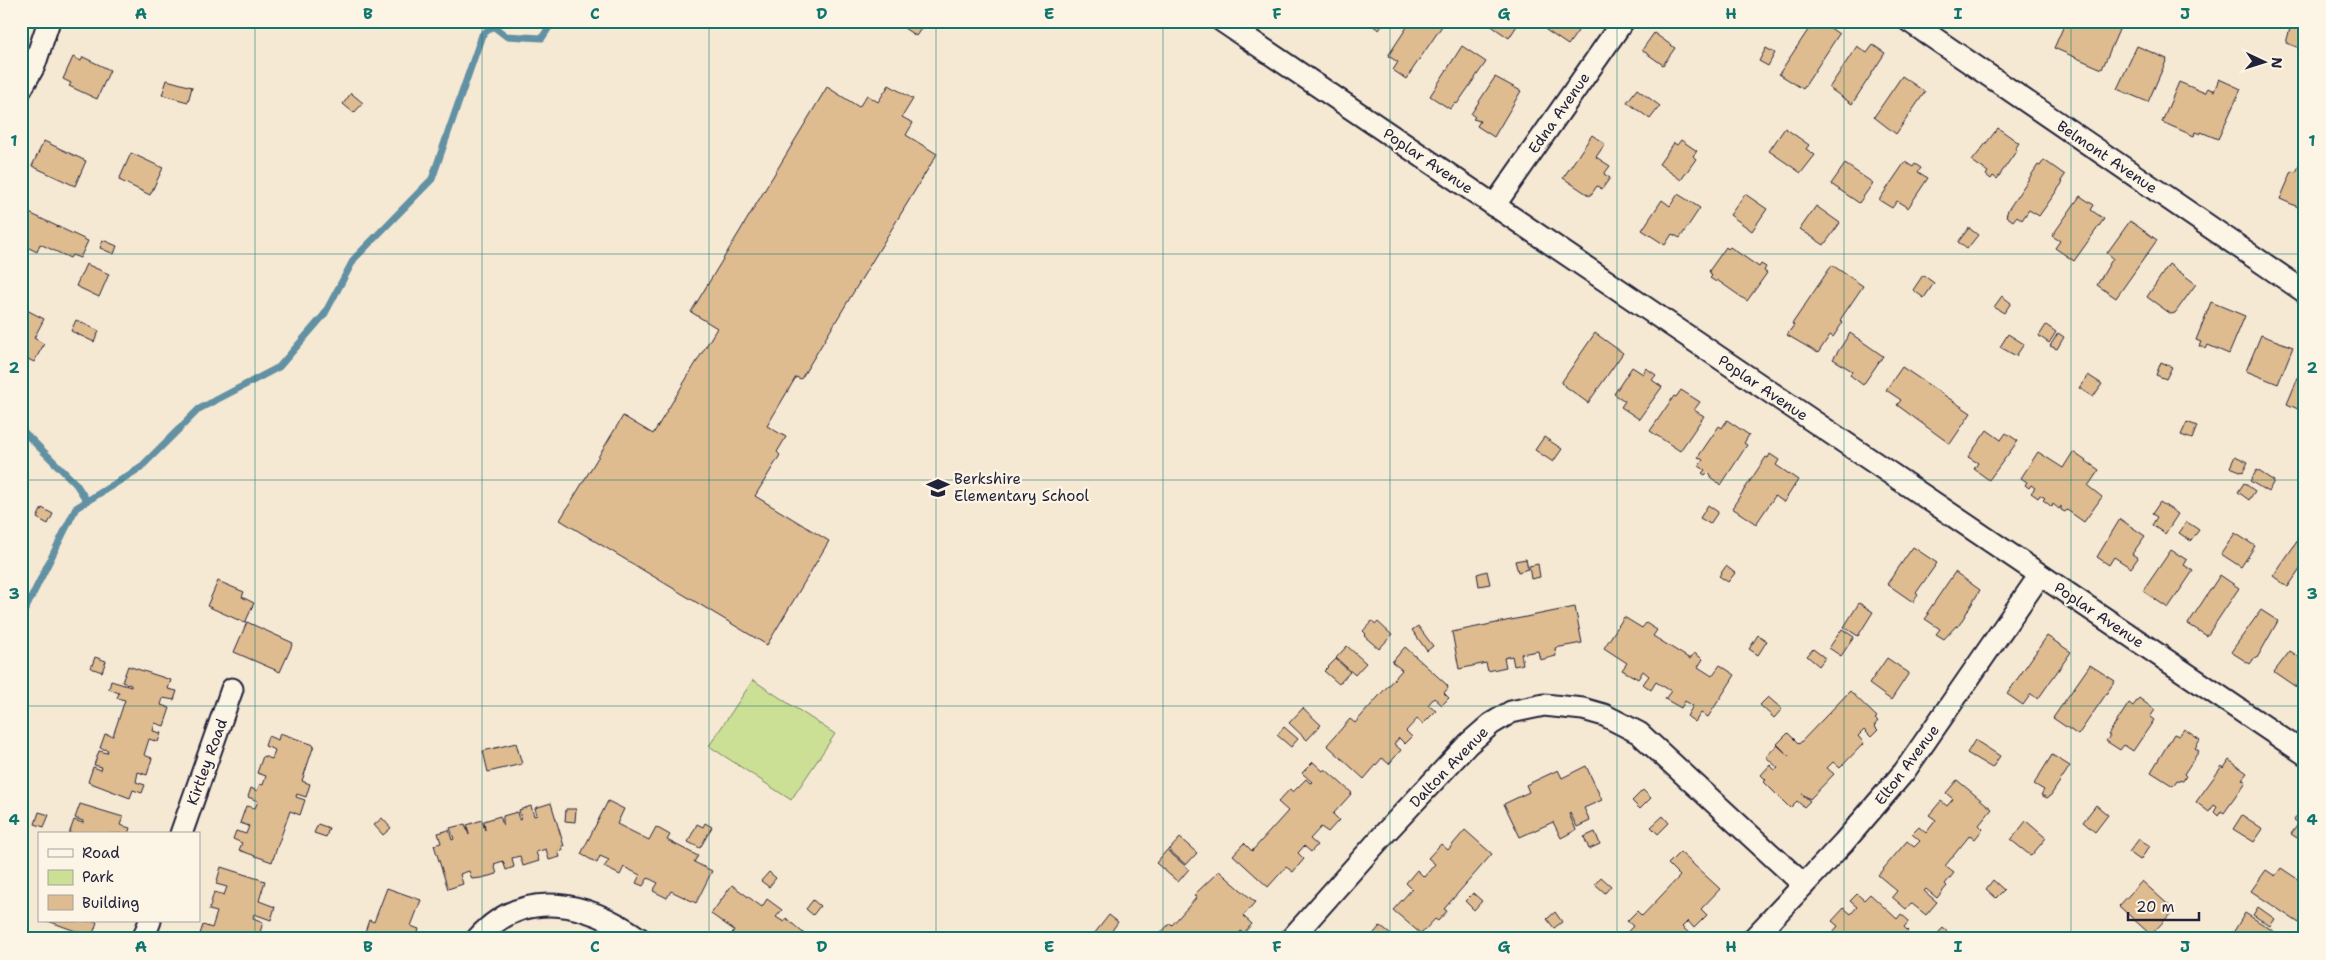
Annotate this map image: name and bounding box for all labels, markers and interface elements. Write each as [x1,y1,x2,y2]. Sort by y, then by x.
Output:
text: A [135,3,147,24]
text: B [363,3,373,24]
text: C [590,3,600,24]
text: D [816,3,828,24]
text: E [1044,3,1054,24]
text: F [1272,3,1282,24]
text: G [1498,3,1511,24]
text: H [1725,3,1737,24]
text: I [1954,3,1963,24]
text: J [2180,3,2190,24]
north arrow [2238,38,2288,88]
text: N [2268,57,2286,69]
street label: Edna Avenue [1524,68,1594,158]
street label: Belmont Avenue [2053,116,2161,198]
street label: Poplar Avenue [1379,124,1477,198]
text: 1 [10,130,18,151]
text: 1 [2308,130,2316,151]
street label: Poplar Avenue [1714,351,1812,425]
text: 2 [8,357,20,378]
text: 2 [2306,357,2318,378]
place label: Berkshire Elementary School [954,469,1090,506]
school or university icon: Berkshire Elementary School [925,475,951,501]
street label: Poplar Avenue [2050,578,2148,652]
text: 3 [8,583,20,604]
text: 3 [2306,583,2318,604]
street label: Kirtley Road [182,716,232,808]
street label: Elton Avenue [1870,721,1944,809]
street label: Dalton Avenue [1405,722,1493,812]
text: 4 [8,809,20,830]
text: 4 [2306,809,2318,830]
legend [38,832,200,922]
text: Road [82,843,120,863]
text: Park [82,867,114,887]
scale bar [2128,890,2200,922]
text: Building [82,893,139,913]
text: 20 m [2136,897,2175,917]
text: A [135,936,147,957]
text: B [363,936,373,957]
text: C [590,936,600,957]
text: D [816,936,828,957]
text: E [1044,936,1054,957]
text: F [1272,936,1282,957]
text: G [1498,936,1511,957]
text: H [1725,936,1737,957]
text: I [1954,936,1963,957]
text: J [2180,936,2190,957]

